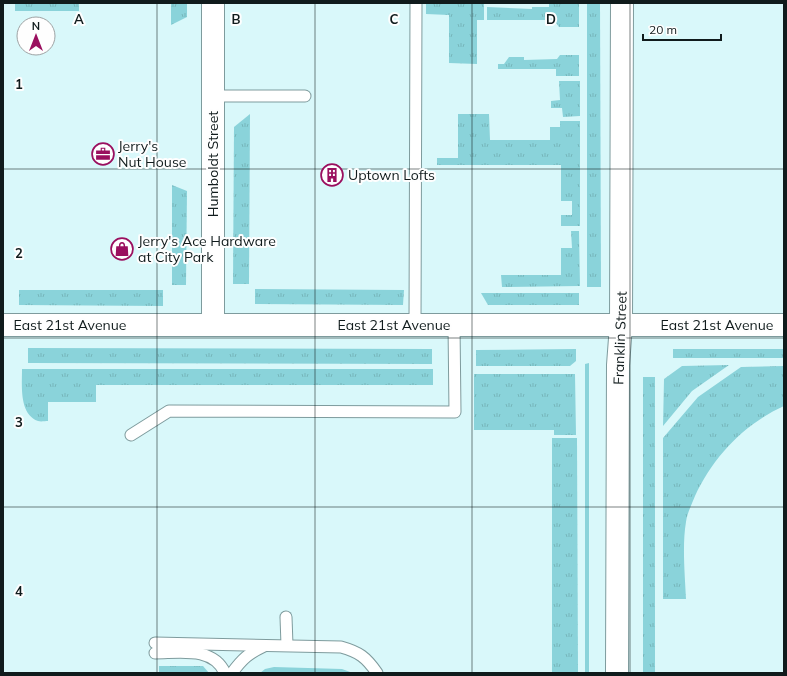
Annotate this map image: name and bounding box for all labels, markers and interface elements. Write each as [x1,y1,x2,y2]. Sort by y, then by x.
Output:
text: A [74,11,84,27]
text: B [232,11,241,27]
text: C [390,11,399,27]
text: D [546,11,556,27]
north arrow [16,16,56,56]
scale bar [643,16,721,42]
text: N [32,19,40,33]
text: 20 m [649,22,677,37]
text: 1 [15,76,23,92]
street label: Humboldt Street [204,111,222,217]
place label: Jerry's Nut House [118,137,186,171]
office icon: Jerry's Nut House [90,141,116,167]
building icon: Uptown Lofts [319,162,345,188]
place label: Uptown Lofts [348,166,435,184]
place label: Jerry's Ace Hardware at City Park [138,232,276,266]
shop icon: Jerry's Ace Hardware at City Park [109,236,135,262]
text: 2 [15,245,23,261]
street label: Franklin Street [609,291,631,385]
street label: East 21st Avenue [14,316,126,334]
street label: East 21st Avenue [338,316,450,334]
street label: East 21st Avenue [661,316,773,334]
text: 3 [15,414,23,430]
text: 4 [15,583,23,599]

